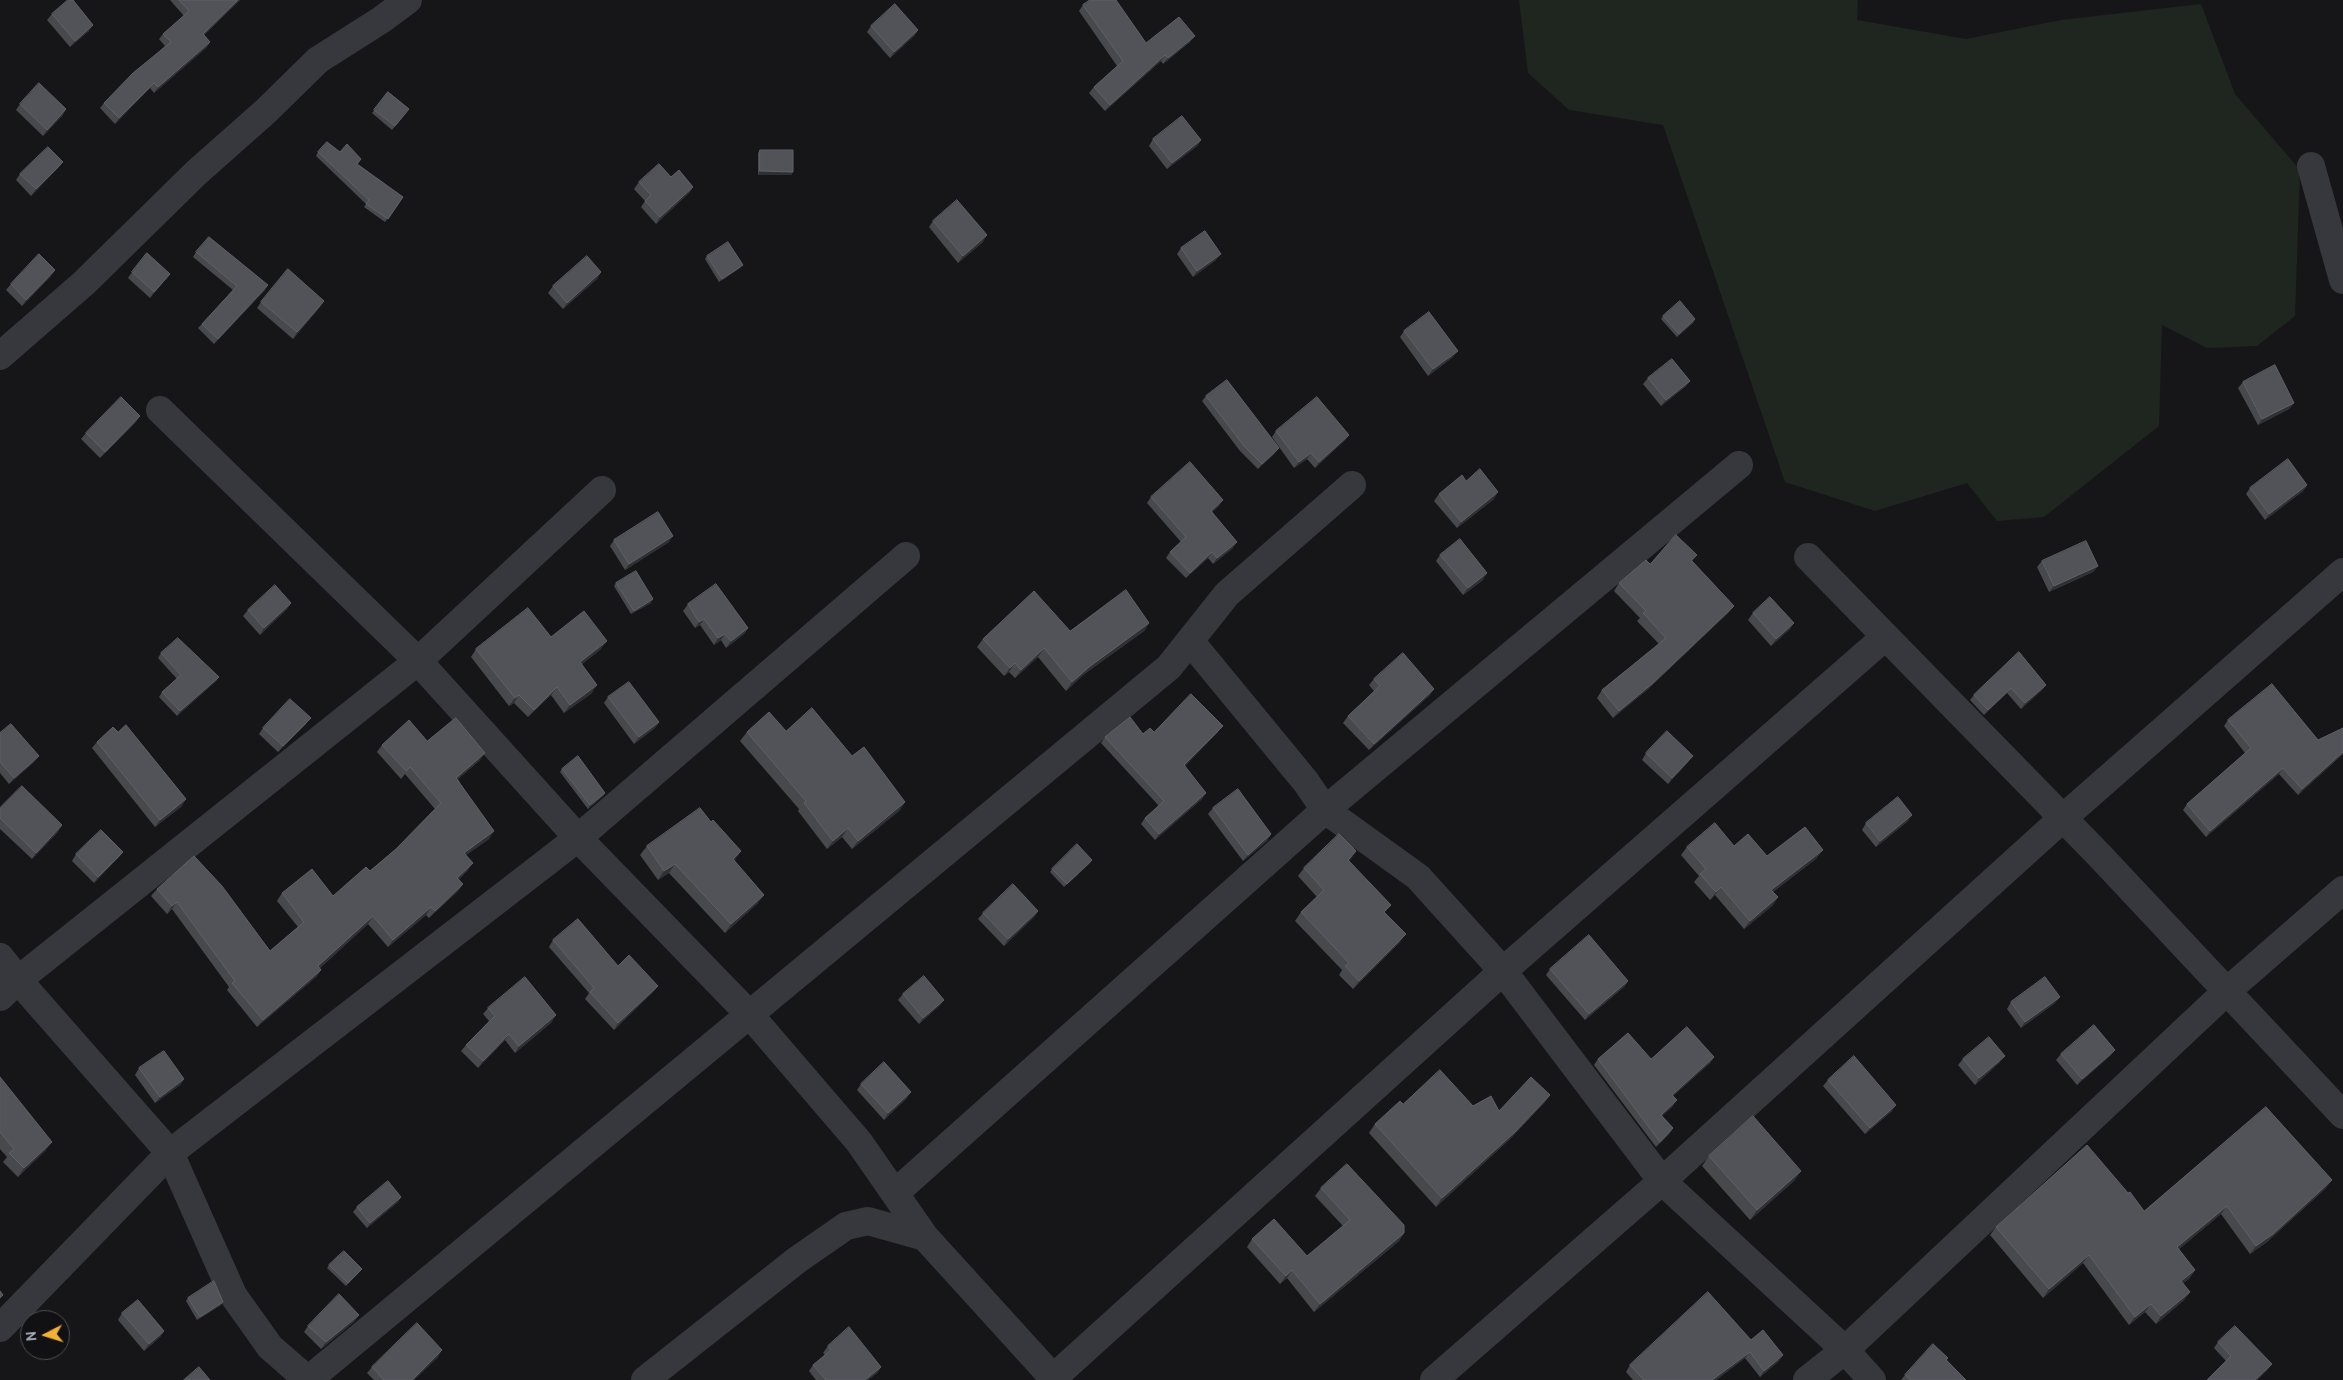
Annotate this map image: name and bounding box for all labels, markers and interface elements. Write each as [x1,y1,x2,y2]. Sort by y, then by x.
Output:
north arrow [20,1310,70,1360]
text: N [22,1331,40,1342]

